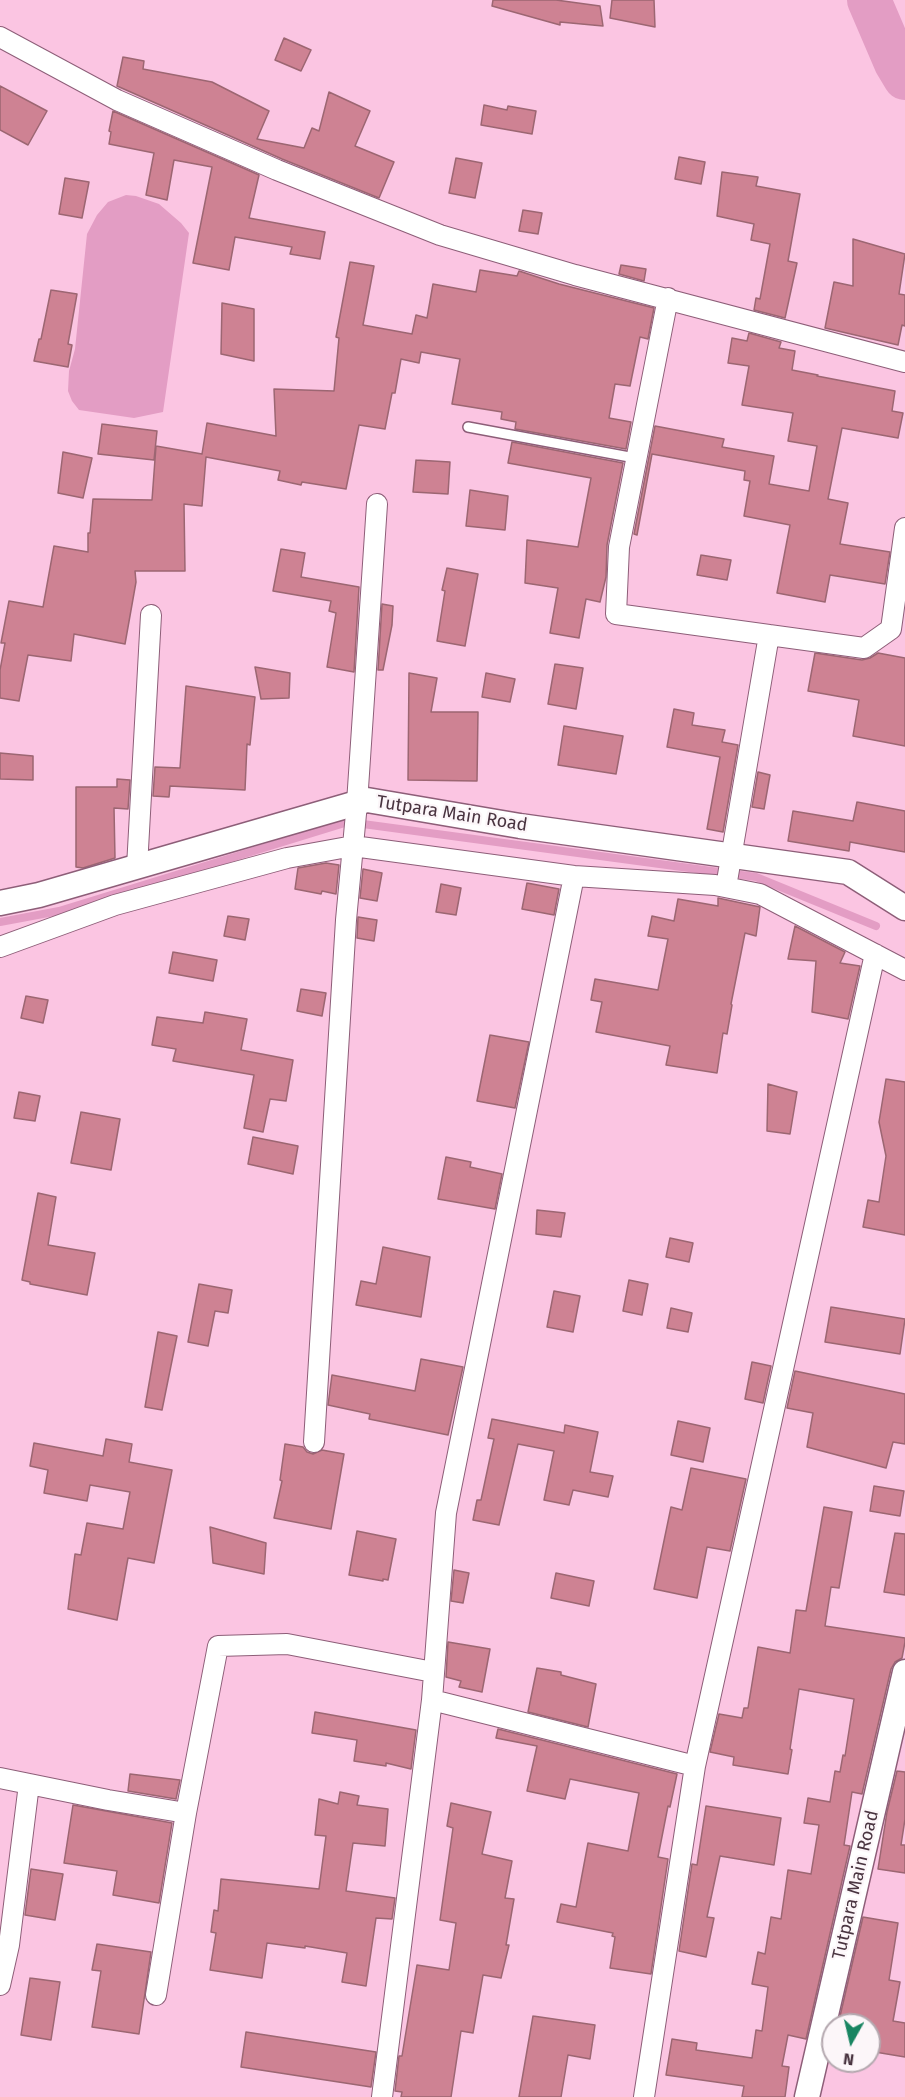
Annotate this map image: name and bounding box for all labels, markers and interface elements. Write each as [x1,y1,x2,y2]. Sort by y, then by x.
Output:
street label: Tutpara Main Road [375,791,529,837]
street label: Tutpara Main Road [828,1808,884,1962]
north arrow [821,2013,881,2073]
text: N [842,2049,855,2069]

